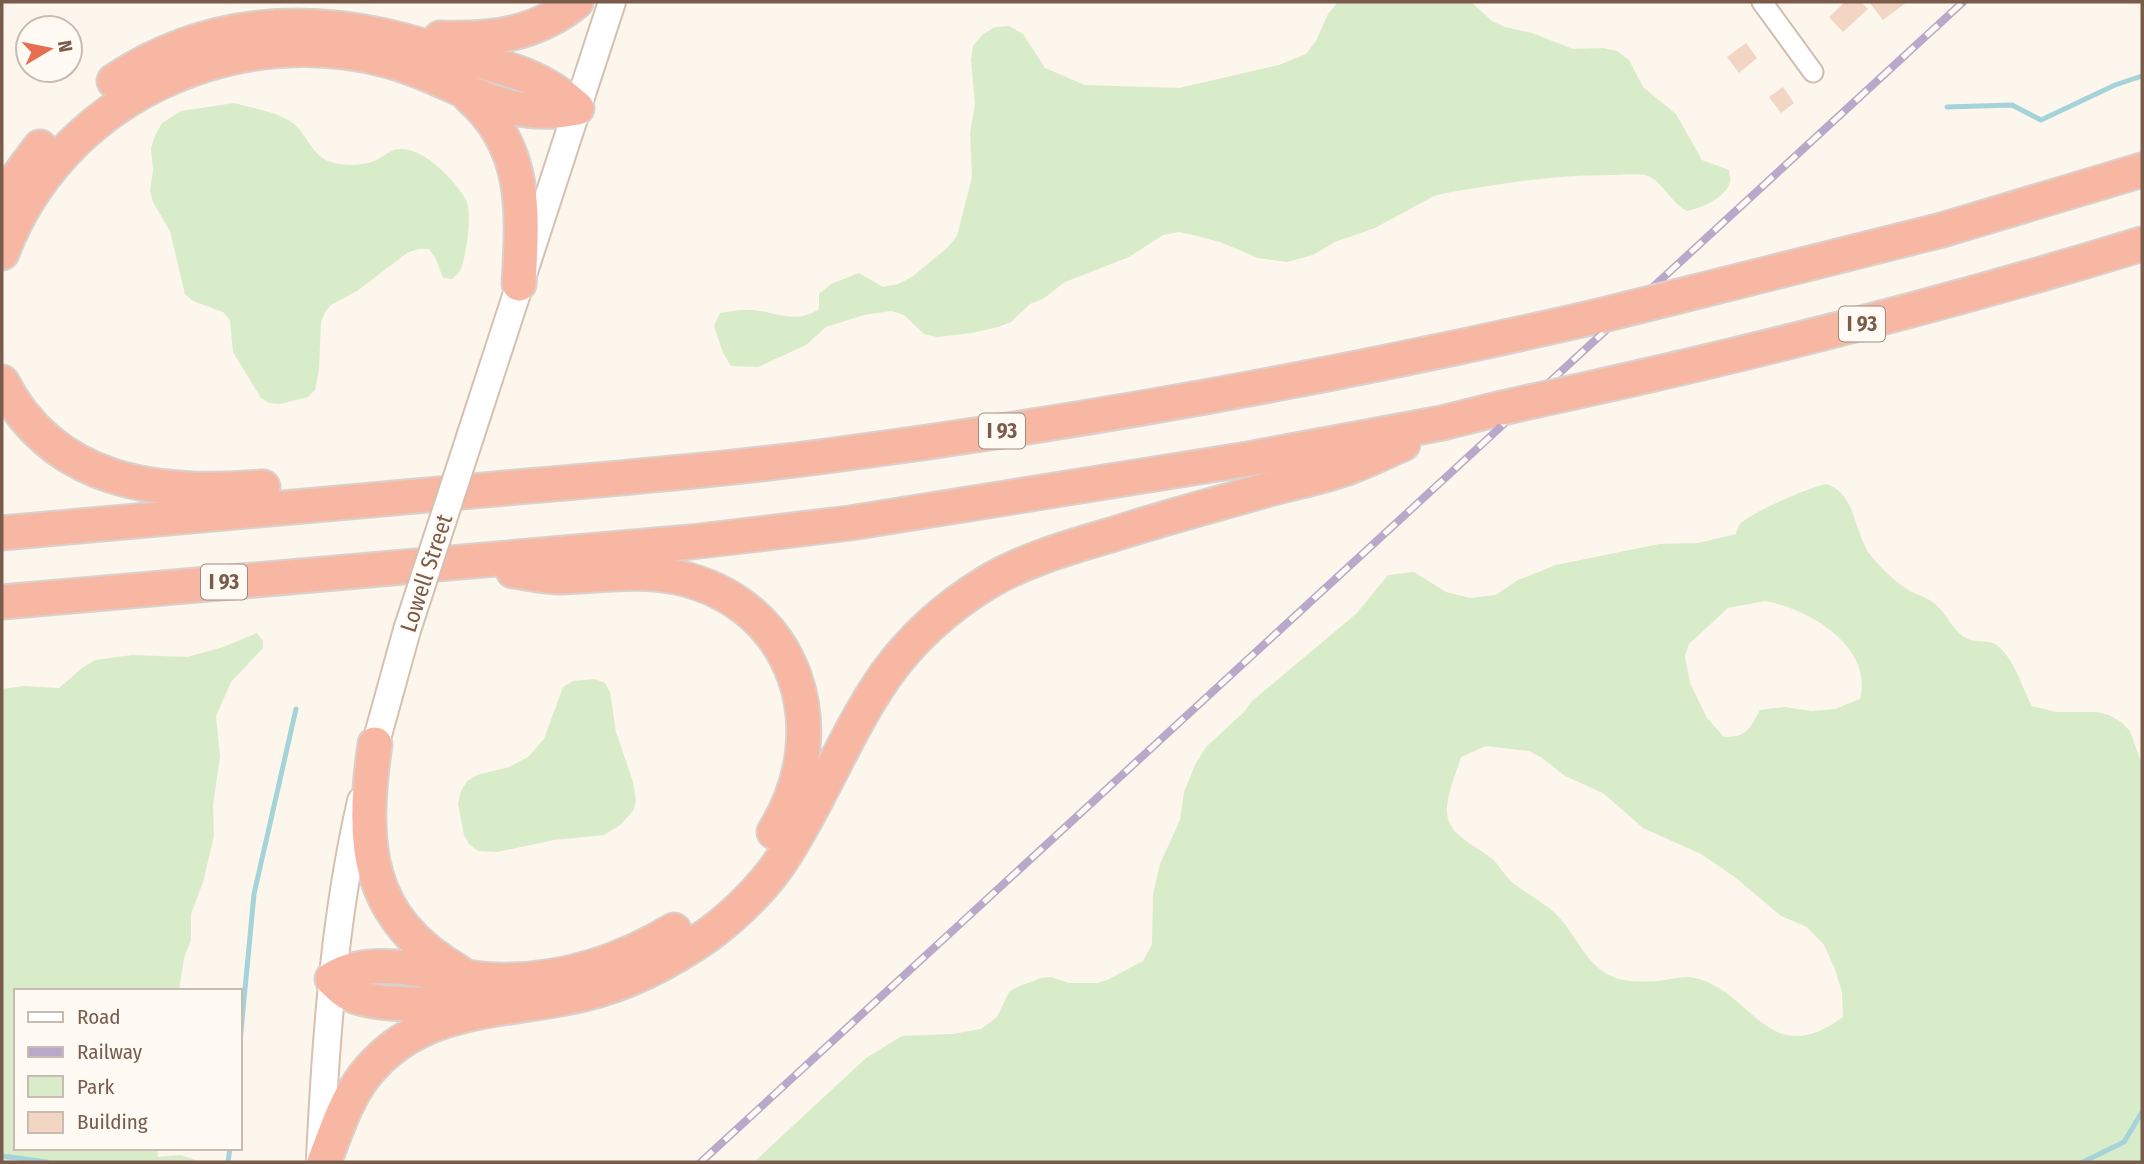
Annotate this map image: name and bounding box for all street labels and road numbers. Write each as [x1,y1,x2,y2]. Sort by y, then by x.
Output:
road number: I 93 [1839,306,1885,342]
road number: I 93 [979,414,1025,448]
street label: Lowell Street [394,510,458,635]
road number: I 93 [201,564,247,600]

